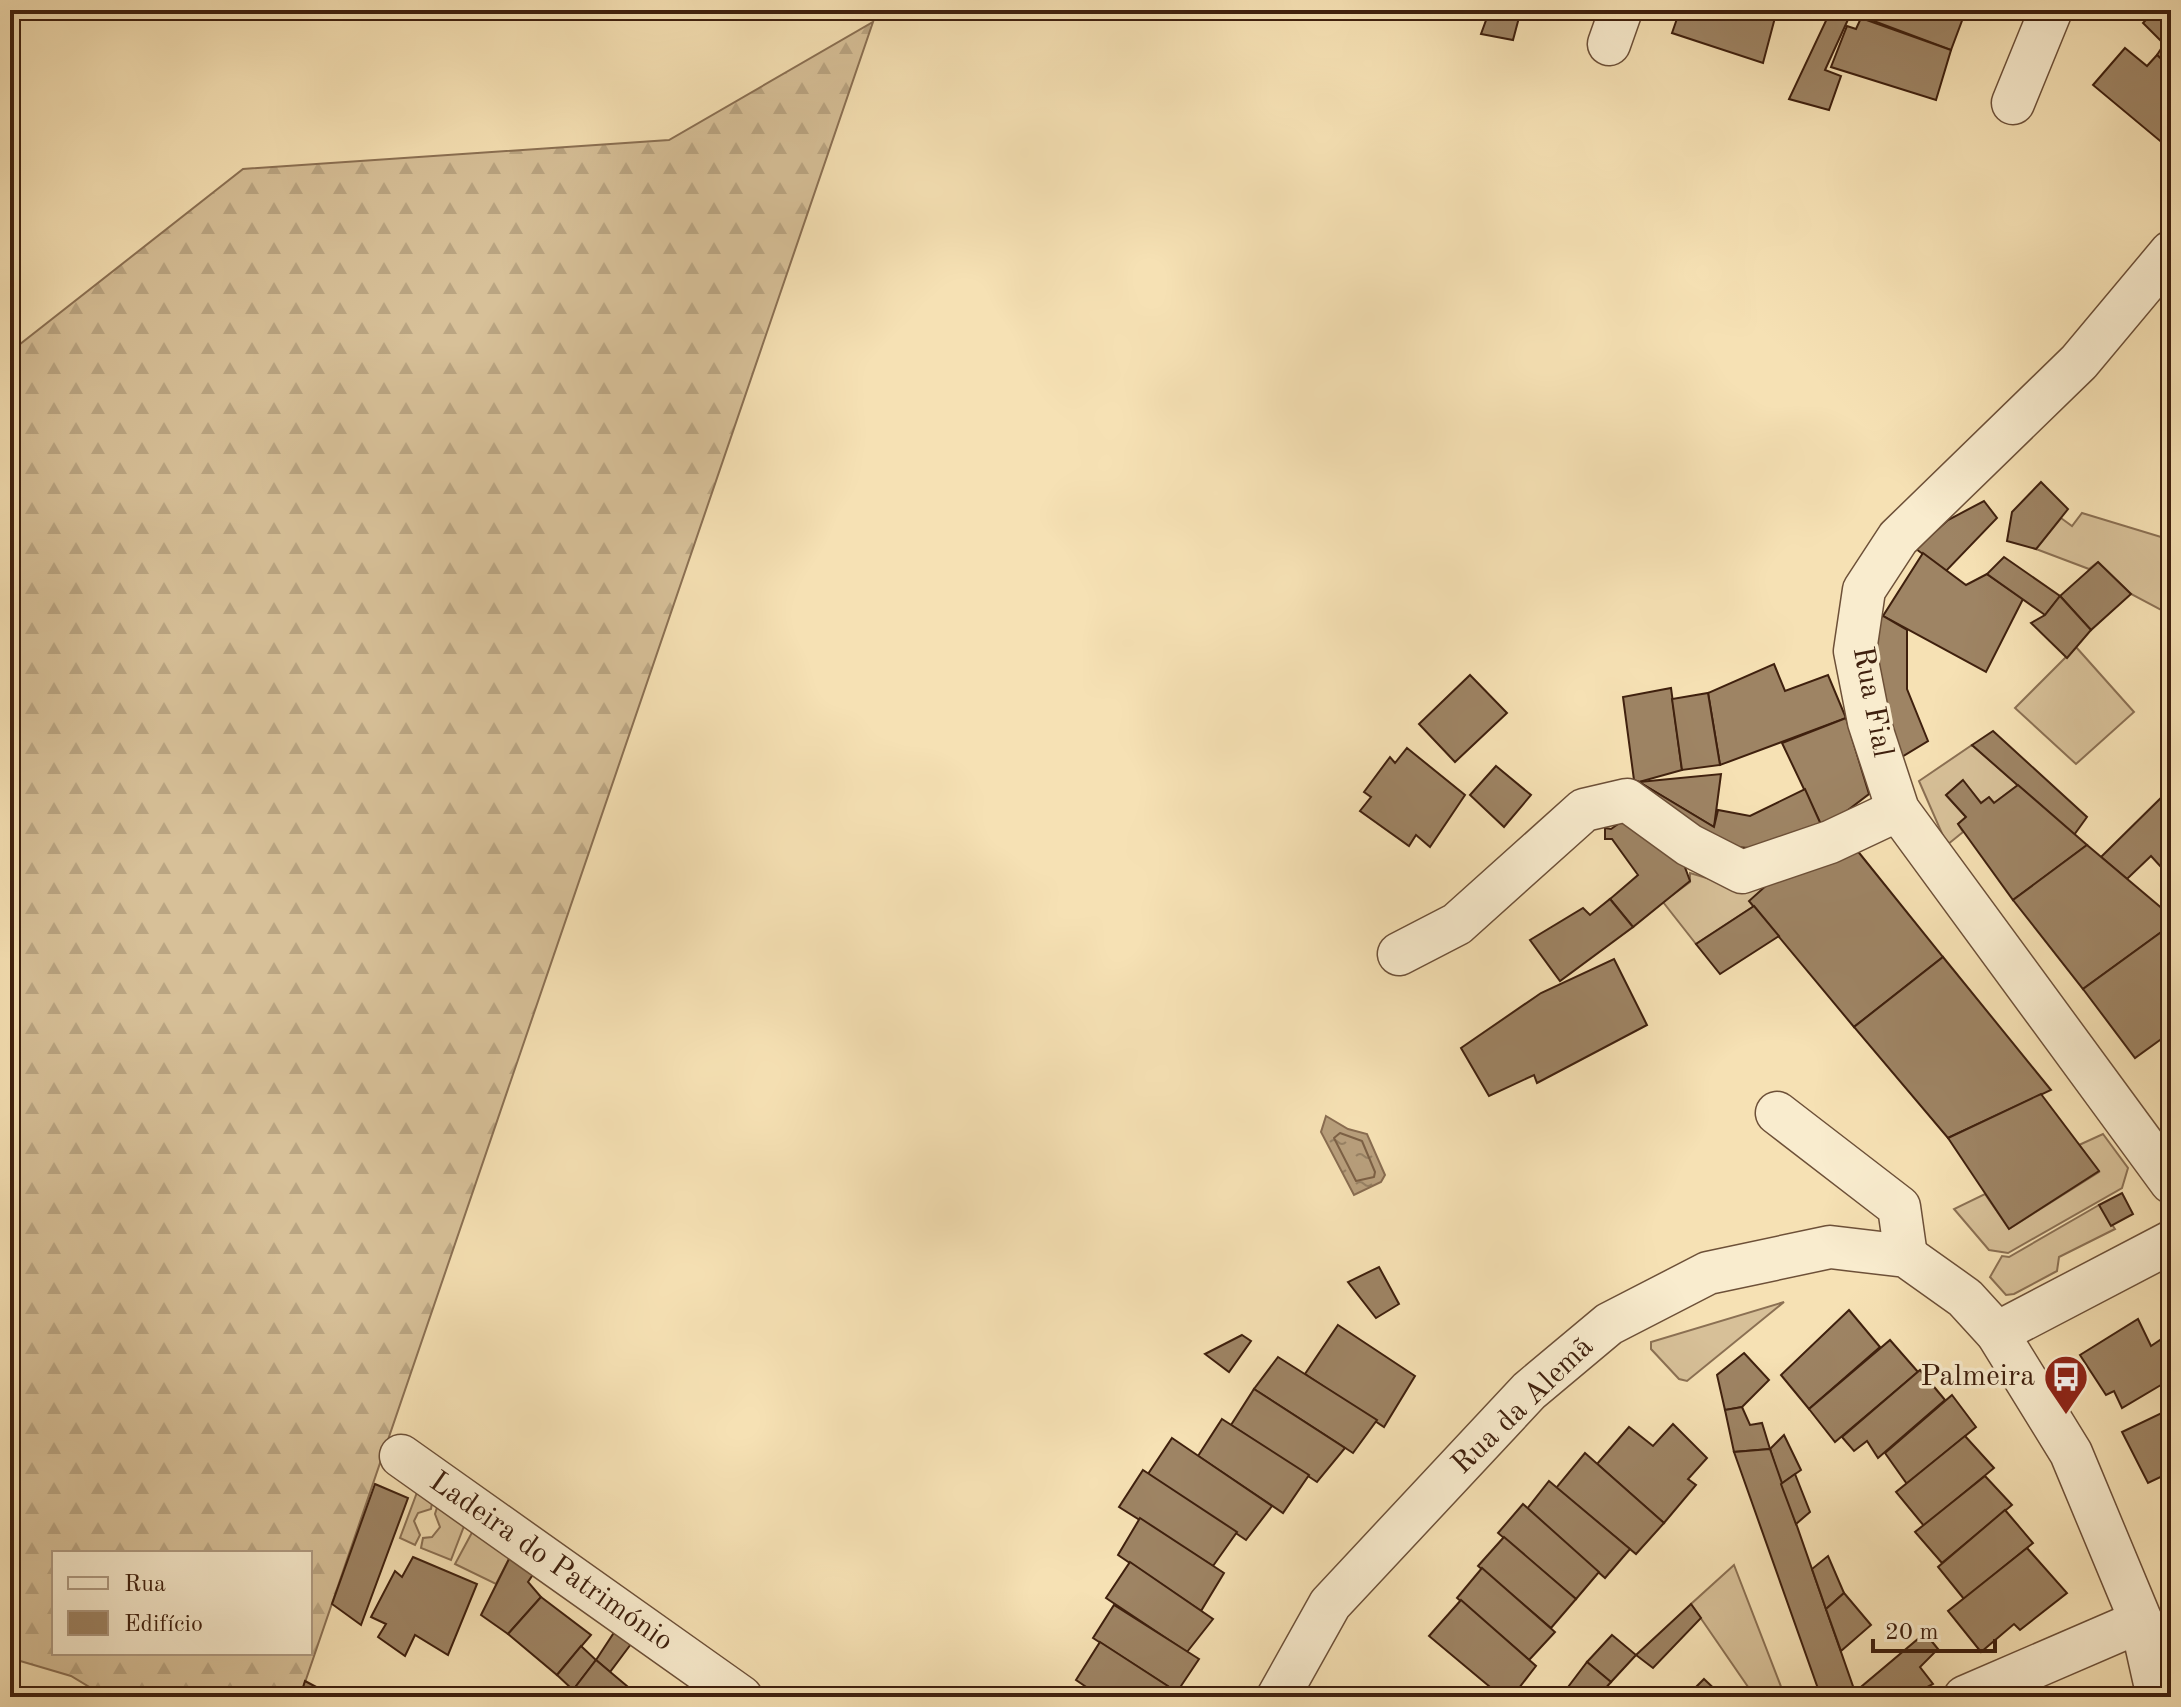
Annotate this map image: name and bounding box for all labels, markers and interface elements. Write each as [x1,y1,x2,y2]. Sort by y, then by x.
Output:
street label: Rua Fial [1847,644,1897,760]
street label: Rua da Alemã [1447,1332,1599,1480]
bus stop icon: Palmeira [2042,1353,2090,1416]
place label: Palmeira [1920,1362,2035,1392]
street label: Ladeira do Património [424,1467,678,1657]
legend [52,1551,312,1655]
text: Rua [124,1573,166,1597]
scale bar [1873,1603,1995,1653]
text: Edifício [124,1613,203,1637]
text: 20 m [1885,1621,1939,1645]

